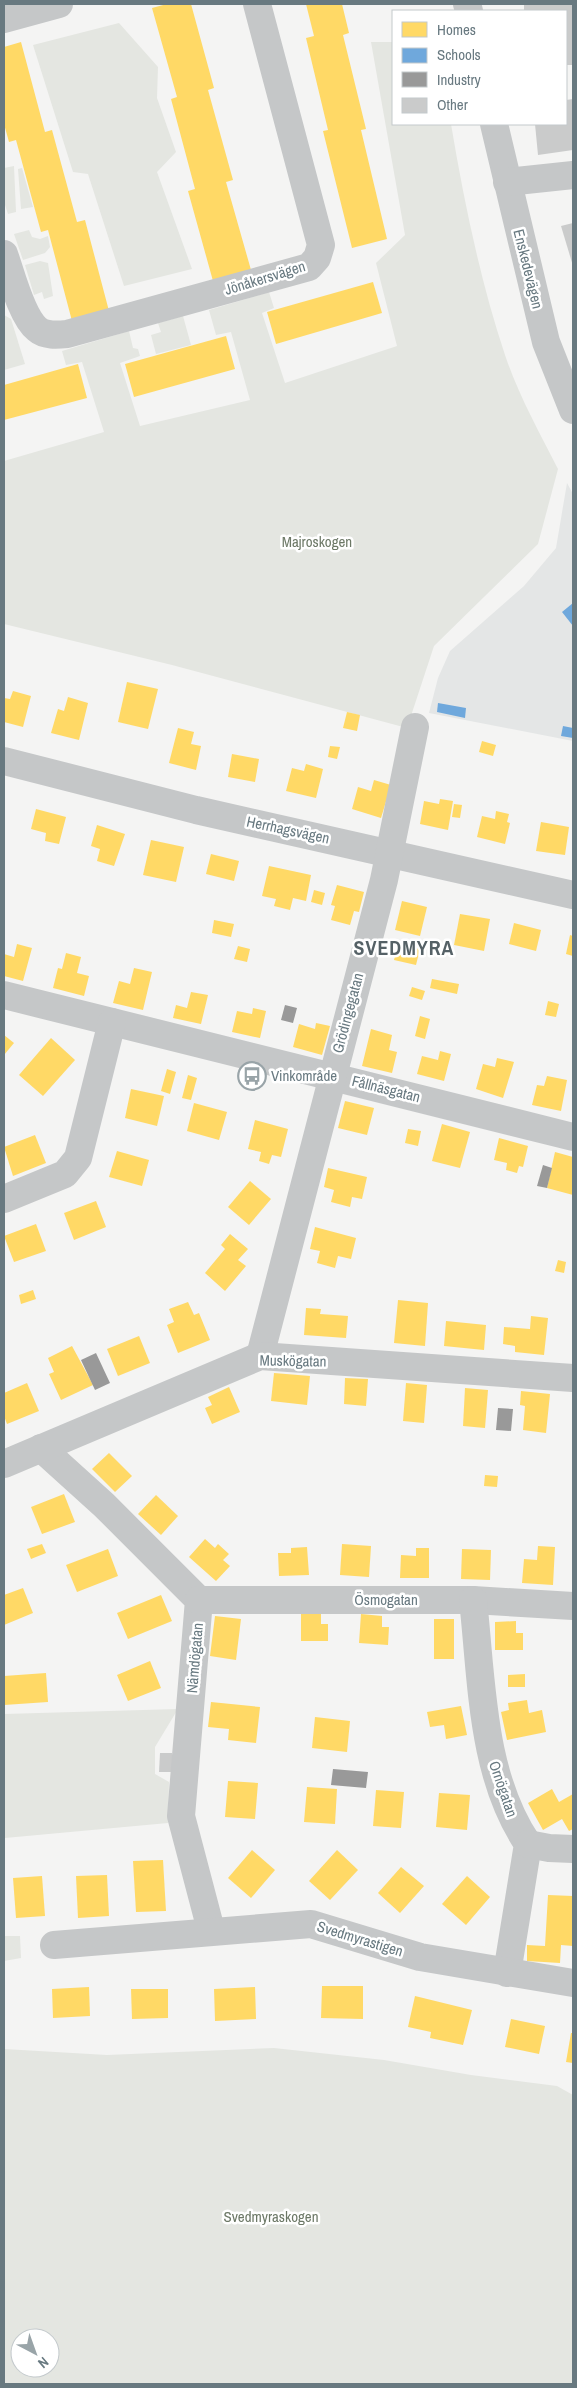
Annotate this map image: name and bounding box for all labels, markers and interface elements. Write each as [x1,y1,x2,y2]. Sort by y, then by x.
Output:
legend [392,10,567,125]
text: Homes [437,19,476,40]
text: Schools [437,44,481,65]
text: Industry [437,69,482,90]
text: Other [437,94,468,115]
street label: Enskedevägen [508,227,549,311]
street label: Jönåkersvägen [222,255,308,300]
park label: Majroskogen [282,531,352,552]
street label: Herrhagsvägen [245,810,331,849]
district label: SVEDMYRA [354,934,454,961]
street label: Grödingegatan [327,971,368,1055]
bus stop icon: Vinkområde [237,1061,267,1091]
place label: Vinkområde [271,1065,337,1086]
street label: Fållnäsgatan [350,1070,423,1107]
street label: Muskögatan [259,1349,327,1372]
street label: Ösmogatan [354,1589,418,1610]
street label: Nämdögatan [181,1622,208,1694]
street label: Ornögatan [484,1758,523,1820]
street label: Svedmyrastigen [315,1915,406,1962]
park label: Svedmyraskogen [223,2206,319,2227]
north arrow [10,2328,60,2378]
text: N [34,2353,53,2372]

